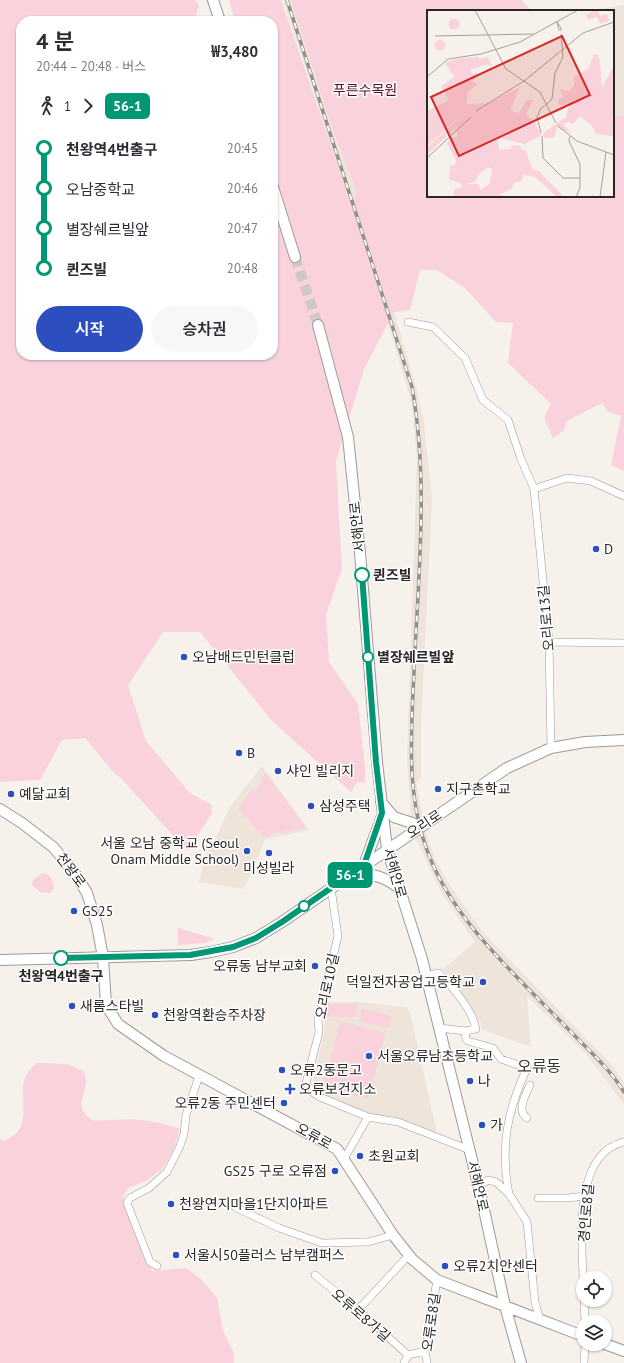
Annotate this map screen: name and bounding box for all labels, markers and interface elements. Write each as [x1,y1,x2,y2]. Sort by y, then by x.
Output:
inset map [427,10,614,197]
text: 4 분 [36,27,74,55]
text: ₩3,480 [211,42,258,61]
text: 20:44 – 20:48 · 버스 [36,58,146,75]
park label: 푸른수목원 [333,81,397,99]
icon: walk [36,95,58,117]
icon: forward [77,95,99,117]
text: 56-1 [113,97,142,115]
text: 1 [64,98,71,115]
text: 천왕역4번출구 [66,140,157,159]
text: 20:45 [227,140,258,157]
text: 오남중학교 [66,180,135,199]
text: 20:46 [227,180,258,197]
text: 별장쉐르빌앞 [66,220,149,239]
text: 20:47 [227,220,258,237]
text: 퀸즈빌 [66,260,107,279]
text: 20:48 [227,260,258,277]
button: 시작 [36,306,143,352]
button: 승차권 [151,306,258,352]
street label: 서해안로 [345,500,369,554]
place label: D [604,540,613,558]
marker: D [591,544,601,554]
place label: 퀸즈빌 [373,566,412,584]
marker: 퀸즈빌 [354,567,370,583]
street label: 오리로13길 [534,584,558,652]
place label: 오남배드민턴클럽 [192,648,295,666]
place label: 별장쉐르빌앞 [377,648,454,666]
marker: 별장쉐르빌앞 [362,651,374,663]
marker: 오남배드민턴클럽 [179,652,189,662]
place label: B [247,744,255,762]
marker: B [234,748,244,758]
place label: 샤인 빌리지 [286,762,354,780]
marker: 샤인 빌리지 [273,766,283,776]
place label: 지구촌학교 [446,780,511,798]
marker: 지구촌학교 [433,784,443,794]
place label: 예닮교회 [19,785,71,803]
marker: 예닮교회 [6,789,16,799]
place label: 삼성주택 [319,797,371,815]
marker: 삼성주택 [306,801,316,811]
street label: 오리로 [403,806,445,842]
place label: 서울 오남 중학교 (Seoul Onam Middle School) [100,834,239,868]
marker: 서울 오남 중학교 (Seoul Onam Middle School) [242,846,252,856]
street label: 서해안로 [379,846,411,900]
marker: 미성빌라 [264,848,274,858]
street label: 천왕로 [52,849,90,891]
place label: 미성빌라 [243,859,295,877]
line badge: 56-1 [322,862,378,888]
text: 56-1 [336,866,364,884]
unlabelled marker [298,900,310,912]
place label: GS25 [82,902,113,920]
marker: GS25 [69,906,79,916]
marker: 천왕역4번출구 [53,950,69,966]
street label: 오리로10길 [311,951,343,1021]
place label: 오류동 남부교회 [213,957,307,975]
marker: 오류동 남부교회 [310,961,320,971]
place label: 천왕역4번출구 [18,967,104,985]
place label: 덕일전자공업고등학교 [346,973,475,991]
marker: 덕일전자공업고등학교 [478,977,488,987]
place label: 새롬스타빌 [80,997,144,1015]
marker: 새롬스타빌 [67,1001,77,1011]
place label: 천왕역환승주차장 [163,1006,266,1024]
marker: 천왕역환승주차장 [150,1010,160,1020]
place label: 서울오류남초등학교 [377,1047,493,1065]
marker: 서울오류남초등학교 [364,1051,374,1061]
district label: 오류동 [517,1056,561,1076]
place label: 오류2동문고 [290,1061,362,1079]
marker: 오류2동문고 [277,1065,287,1075]
place label: 나 [478,1072,491,1090]
marker: 나 [465,1076,475,1086]
place label: 오류보건지소 [299,1080,376,1098]
marker: 오류보건지소 [284,1083,296,1095]
place label: 오류2동 주민센터 [174,1094,276,1112]
marker: 오류2동 주민센터 [279,1098,289,1108]
place label: 가 [490,1116,503,1134]
street label: 오류로 [293,1119,335,1153]
marker: 가 [477,1120,487,1130]
place label: 초원교회 [368,1147,420,1165]
marker: 초원교회 [355,1151,365,1161]
street label: 서해안로 [463,1159,493,1213]
place label: GS25 구로 오류점 [224,1162,327,1180]
marker: GS25 구로 오류점 [330,1166,340,1176]
street label: 경인로8길 [574,1183,598,1243]
place label: 천왕연지마을1단지아파트 [179,1195,328,1213]
marker: 천왕연지마을1단지아파트 [166,1199,176,1209]
place label: 서울시50플러스 남부캠퍼스 [184,1246,345,1264]
marker: 서울시50플러스 남부캠퍼스 [171,1250,181,1260]
place label: 오류2치안센터 [453,1257,538,1275]
marker: 오류2치안센터 [440,1261,450,1271]
map controls [576,1271,612,1351]
button: locate [576,1271,612,1307]
street label: 오류로8가길 [328,1285,394,1345]
street label: 오류로8길 [418,1291,444,1353]
button: layers [576,1315,612,1351]

